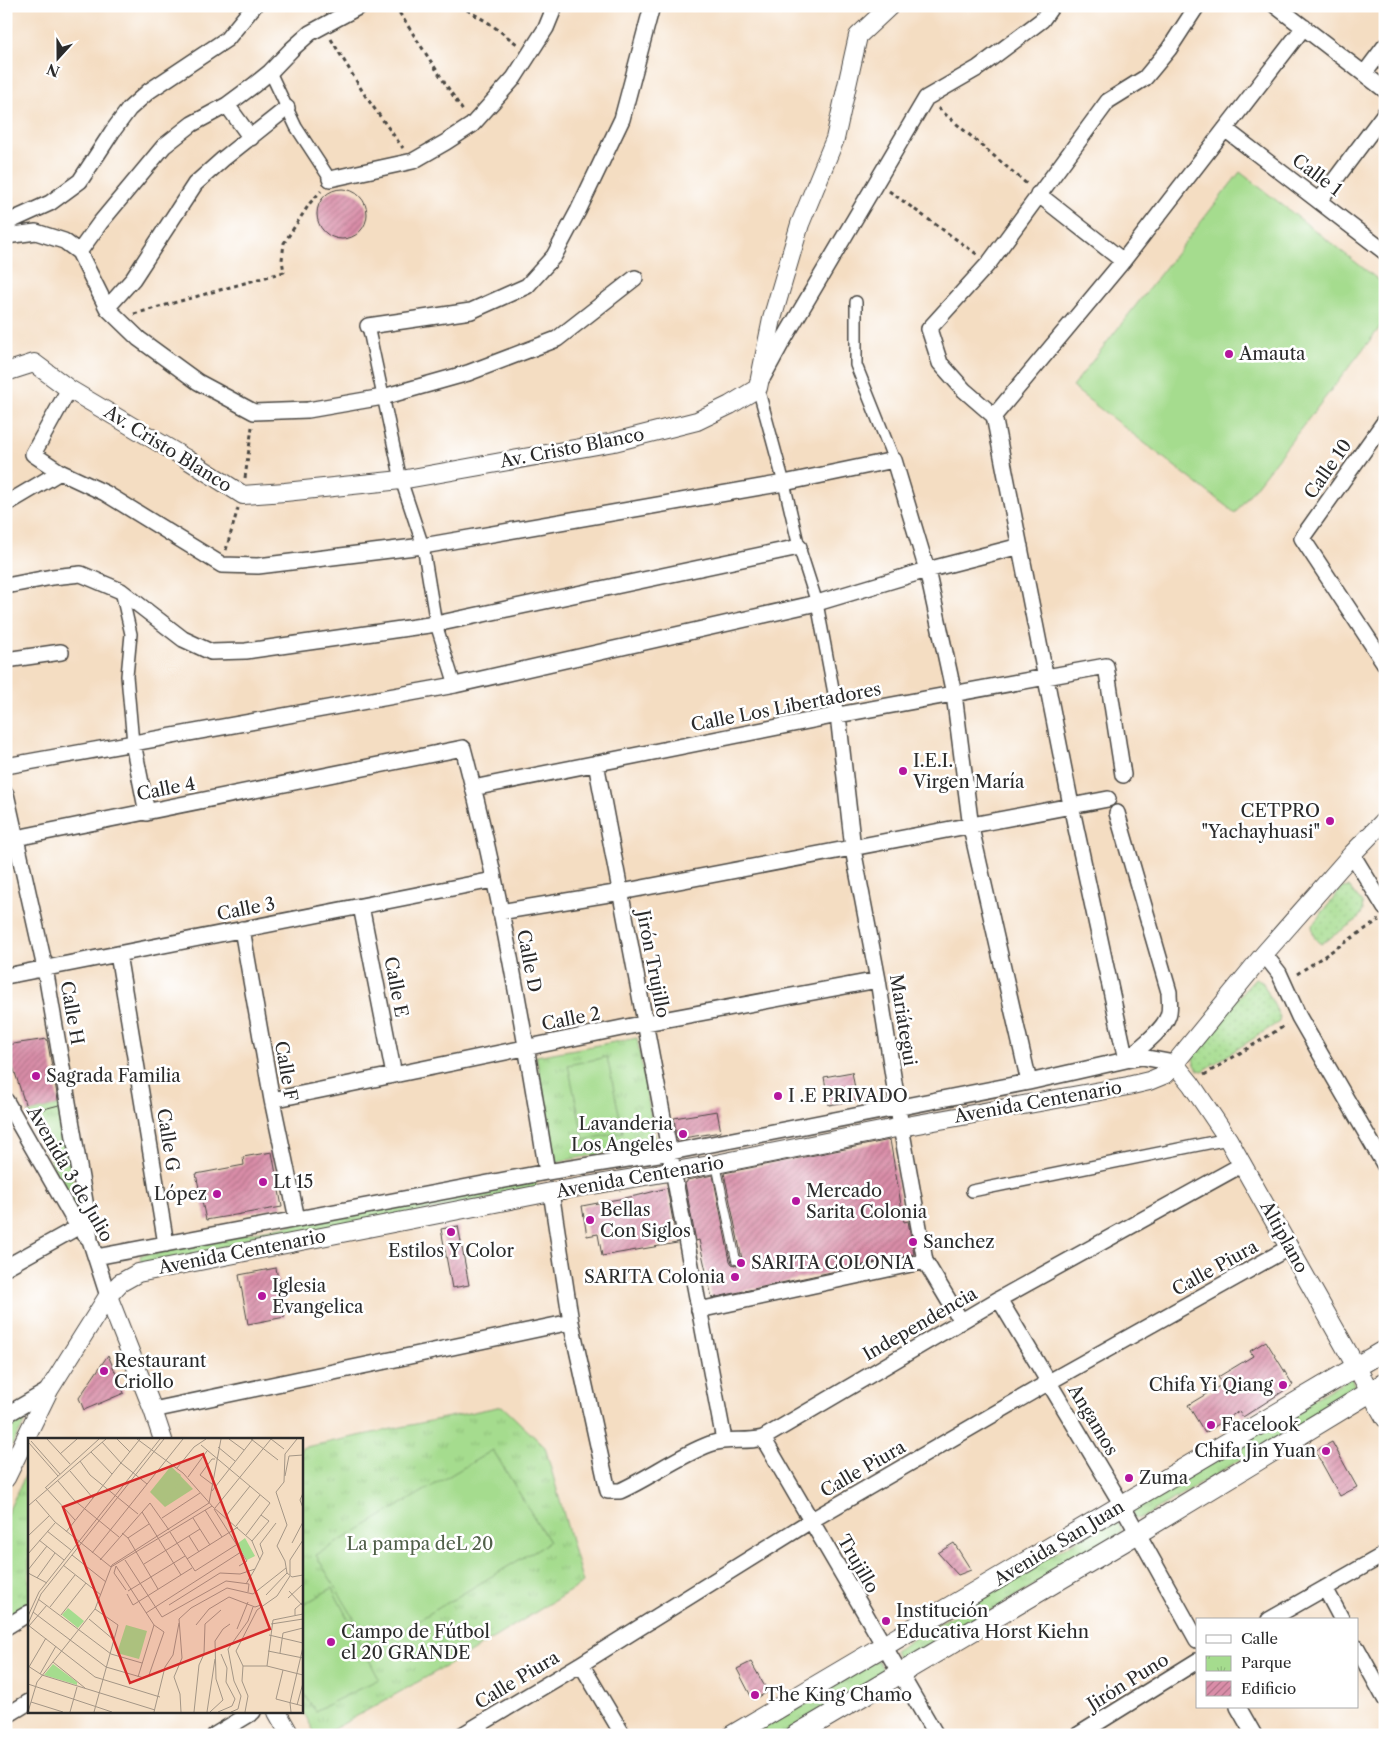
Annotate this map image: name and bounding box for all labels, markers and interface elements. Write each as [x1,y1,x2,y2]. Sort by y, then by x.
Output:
north arrow [32,32,82,82]
text: N [44,60,62,81]
street label: Calle 1 [1288,149,1347,201]
place label: Amauta [1238,343,1306,365]
marker: Amauta [1223,348,1235,360]
street label: Av. Cristo Blanco [99,400,236,497]
street label: Av. Cristo Blanco [497,423,646,473]
street label: Calle 10 [1300,435,1356,503]
street label: Calle Los Libertadores [689,678,883,736]
place label: I.E.I. Virgen María [912,750,1025,793]
marker: I.E.I. Virgen María [897,765,909,777]
street label: Calle 4 [135,773,197,805]
place label: CETPRO "Yachayhuasi" [1201,800,1320,843]
marker: CETPRO "Yachayhuasi" [1324,815,1336,827]
street label: Calle 3 [215,893,277,925]
street label: Jirón Trujillo [631,905,674,1020]
street label: Calle D [512,928,546,994]
street label: Calle E [379,955,413,1019]
street label: Mariátegui [885,973,921,1068]
street label: Calle H [56,979,88,1047]
street label: Calle 2 [540,1003,602,1035]
street label: Calle F [270,1039,302,1103]
place label: Sagrada Familia [46,1065,181,1087]
marker: Sagrada Familia [30,1070,42,1082]
street label: Avenida Centenario [951,1076,1124,1128]
place label: I .E PRIVADO [788,1085,908,1107]
marker: I .E PRIVADO [772,1090,784,1102]
street label: Avenida 3 de Julio [22,1101,118,1246]
street label: Calle G [152,1107,184,1174]
place label: Lavanderia Los Angeles [571,1113,674,1156]
marker: Lavanderia Los Angeles [677,1128,689,1140]
street label: Avenida Centenario [553,1151,726,1203]
place label: Lt 15 [273,1171,313,1193]
marker: Lt 15 [257,1176,269,1188]
place label: Mercado Sarita Colonia [806,1180,928,1223]
place label: López [154,1183,207,1205]
marker: López [211,1188,223,1200]
marker: Mercado Sarita Colonia [790,1195,802,1207]
street label: Altiplano [1255,1196,1313,1277]
place label: Bellas Con Siglos [600,1199,691,1242]
marker: Bellas Con Siglos [584,1214,596,1226]
street label: Avenida Centenario [156,1225,327,1279]
marker: Estilos Y Color [445,1226,457,1238]
place label: Sanchez [923,1231,995,1253]
street label: Calle Piura [1168,1235,1262,1301]
marker: Sanchez [907,1236,919,1248]
place label: Estilos Y Color [388,1240,514,1262]
place label: SARITA COLONIA [751,1252,915,1274]
marker: SARITA COLONIA [735,1257,747,1269]
place label: SARITA Colonia [584,1266,725,1288]
marker: SARITA Colonia [729,1271,741,1283]
place label: Iglesia Evangelica [272,1275,364,1318]
street label: Independencia [859,1282,981,1366]
marker: Iglesia Evangelica [256,1290,268,1302]
place label: Restaurant Criollo [114,1350,207,1393]
marker: Restaurant Criollo [98,1365,110,1377]
place label: Chifa Yi Qiang [1149,1374,1273,1396]
marker: Chifa Yi Qiang [1277,1379,1289,1391]
street label: Angamos [1063,1380,1123,1460]
place label: Facelook [1221,1414,1300,1436]
marker: Facelook [1205,1419,1217,1431]
street label: Calle Piura [817,1436,910,1502]
inset map [28,1438,302,1714]
place label: Chifa Jin Yuan [1194,1440,1316,1462]
marker: Chifa Jin Yuan [1320,1445,1332,1457]
place label: Zuma [1139,1467,1189,1489]
marker: Zuma [1123,1472,1135,1484]
street label: Avenida San Juan [989,1496,1128,1591]
street label: Trujillo [833,1531,883,1597]
park label: La pampa deL 20 [346,1533,494,1555]
place label: Institución Educativa Horst Kiehn [896,1600,1089,1643]
marker: Institución Educativa Horst Kiehn [880,1615,892,1627]
legend [1196,1618,1358,1708]
place label: Campo de Fútbol el 20 GRANDE [341,1621,490,1664]
text: Calle [1241,1629,1278,1648]
marker: Campo de Fútbol el 20 GRANDE [325,1636,337,1648]
street label: Calle Piura [471,1646,564,1714]
street label: Jirón Puno [1081,1648,1173,1717]
text: Parque [1241,1653,1291,1672]
text: Edificio [1241,1679,1296,1698]
place label: The King Chamo [765,1684,912,1706]
marker: The King Chamo [749,1689,761,1701]

